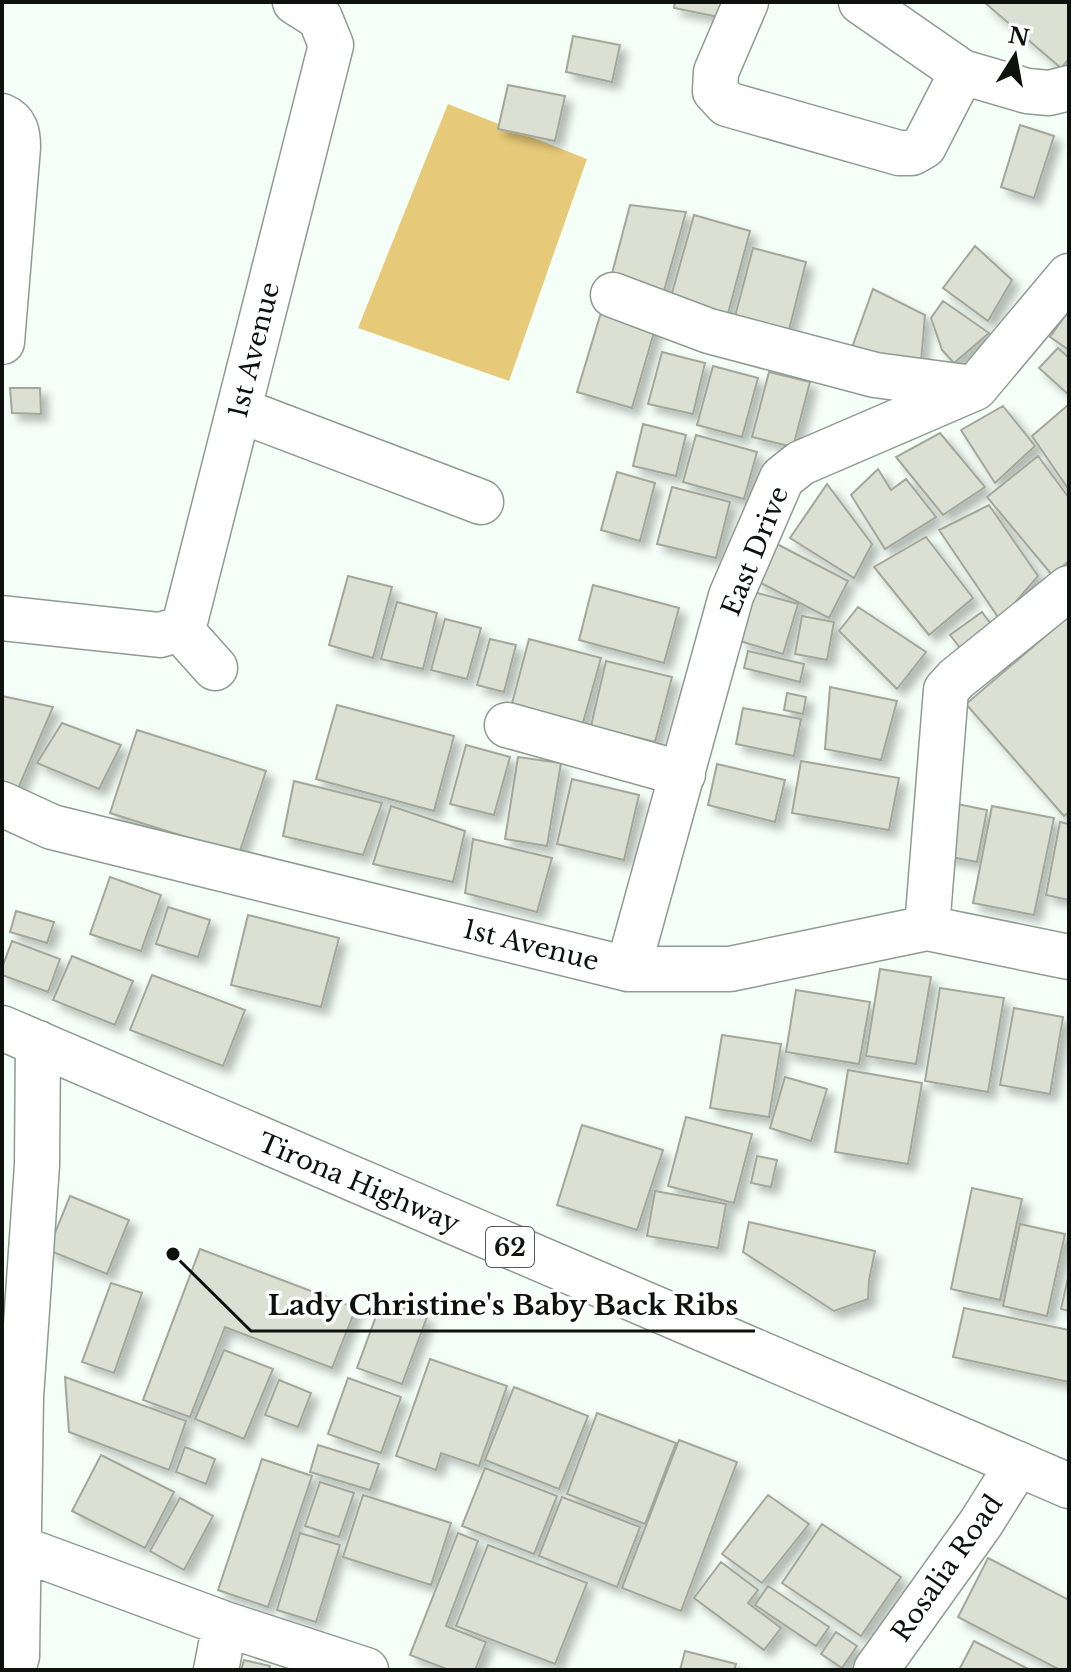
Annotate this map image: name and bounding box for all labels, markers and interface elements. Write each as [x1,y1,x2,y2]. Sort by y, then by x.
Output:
north arrow [975,16,1055,96]
text: N [1006,22,1032,52]
street label: 1st Avenue [222,279,286,421]
street label: East Drive [715,482,795,620]
street label: 1st Avenue [460,913,602,977]
street label: Tirona Highway [253,1126,465,1240]
road number: 62 [486,1227,534,1267]
callout: Lady Christine's Baby Back Ribs [251,1279,755,1331]
text: Lady Christine's Baby Back Ribs [268,1288,738,1323]
street label: Rosalia Road [885,1489,1009,1647]

